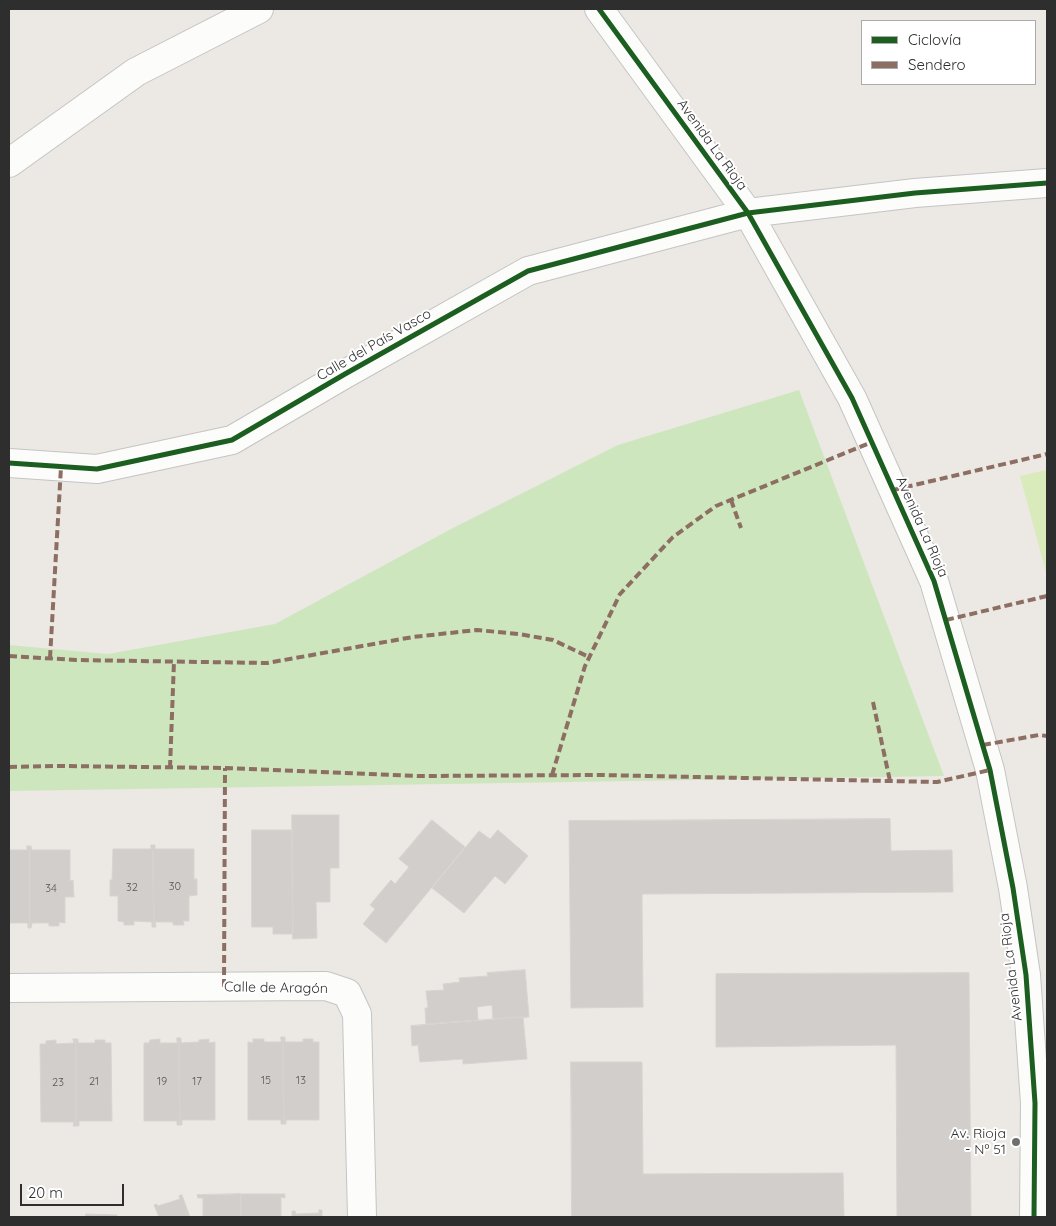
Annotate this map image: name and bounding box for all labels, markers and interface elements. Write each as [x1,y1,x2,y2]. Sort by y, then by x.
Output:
legend [861,20,1036,85]
text: Ciclovía [908,30,961,49]
text: Sendero [908,55,966,74]
street label: Avenida La Rioja [673,96,751,194]
street label: Calle del País Vasco [314,305,434,385]
street label: Avenida La Rioja [892,474,952,580]
house number: 30 [169,880,181,894]
house number: 32 [126,881,138,895]
house number: 34 [45,882,57,896]
street label: Avenida La Rioja [996,912,1026,1022]
street label: Calle de Aragón [224,979,328,997]
house number: 15 [261,1074,271,1088]
house number: 13 [296,1074,306,1088]
house number: 21 [89,1075,99,1089]
house number: 19 [157,1075,167,1089]
house number: 17 [192,1075,202,1089]
house number: 23 [52,1076,64,1090]
place label: Av. Rioja - Nº 51 [950,1126,1006,1158]
marker: Av. Rioja - Nº 51 [1010,1136,1022,1148]
scale bar [22,1174,126,1206]
text: 20 m [28,1183,63,1202]

